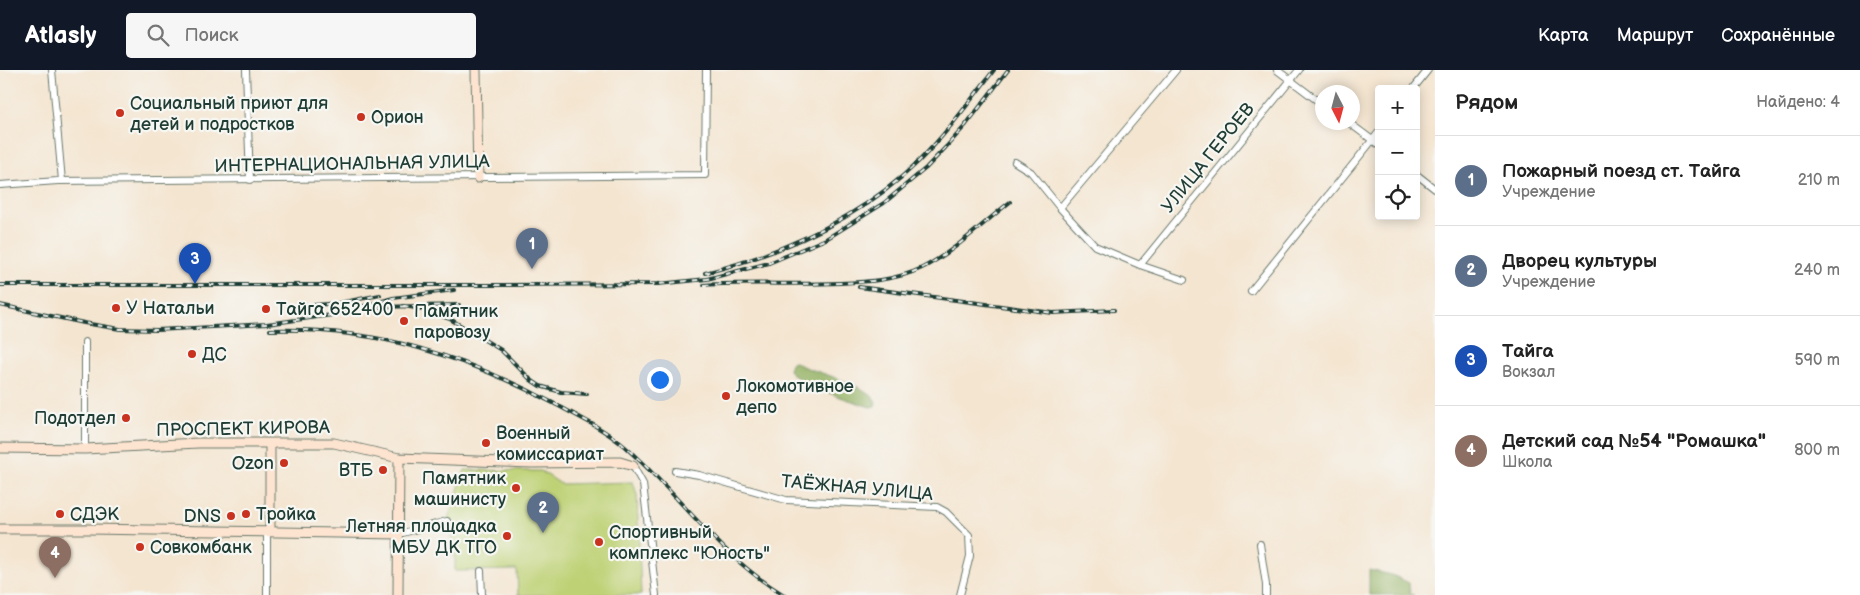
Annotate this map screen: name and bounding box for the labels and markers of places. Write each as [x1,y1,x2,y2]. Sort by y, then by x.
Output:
place label: Социальный приют для детей и подростков [130,93,328,135]
marker: Социальный приют для детей и подростков [114,107,126,119]
place label: Орион [371,107,424,128]
marker: Орион [355,111,367,123]
pin: 1 [516,228,548,269]
pin: 3 [179,243,211,284]
place label: У Натальи [126,298,214,319]
place label: Тайга 652400 [276,299,393,320]
place label: Памятник паровозу [414,301,499,343]
marker: У Натальи [110,302,122,314]
marker: Тайга 652400 [260,303,272,315]
marker: Памятник паровозу [398,315,410,327]
place label: ДС [202,344,227,365]
marker: ДС [186,348,198,360]
place label: Локомотивное депо [735,376,854,418]
marker: Локомотивное депо [720,390,732,402]
place label: Подотдел [34,408,116,429]
marker: Подотдел [120,412,132,424]
place label: Военный комиссариат [496,423,605,465]
marker: Военный комиссариат [480,437,492,449]
place label: Ozon [232,453,274,474]
marker: Ozon [278,457,290,469]
place label: ВТБ [339,460,374,481]
marker: ВТБ [377,464,389,476]
place label: Памятник машинисту [414,468,507,510]
marker: Памятник машинисту [510,482,522,494]
pin: 2 [527,492,559,533]
place label: СДЭК [70,504,119,525]
place label: Тройка [256,504,317,525]
place label: DNS [183,506,221,527]
marker: СДЭК [54,508,66,520]
marker: Тройка [240,508,252,520]
marker: DNS [225,510,237,522]
place label: Летняя площадка МБУ ДК ТГО [345,516,497,558]
place label: Спортивный комплекс "Юность" [609,522,770,564]
marker: Летняя площадка МБУ ДК ТГО [501,530,513,542]
marker: Спортивный комплекс "Юность" [593,536,605,548]
pin: 4 [39,537,71,578]
place label: Совкомбанк [150,537,252,558]
marker: Совкомбанк [134,541,146,553]

